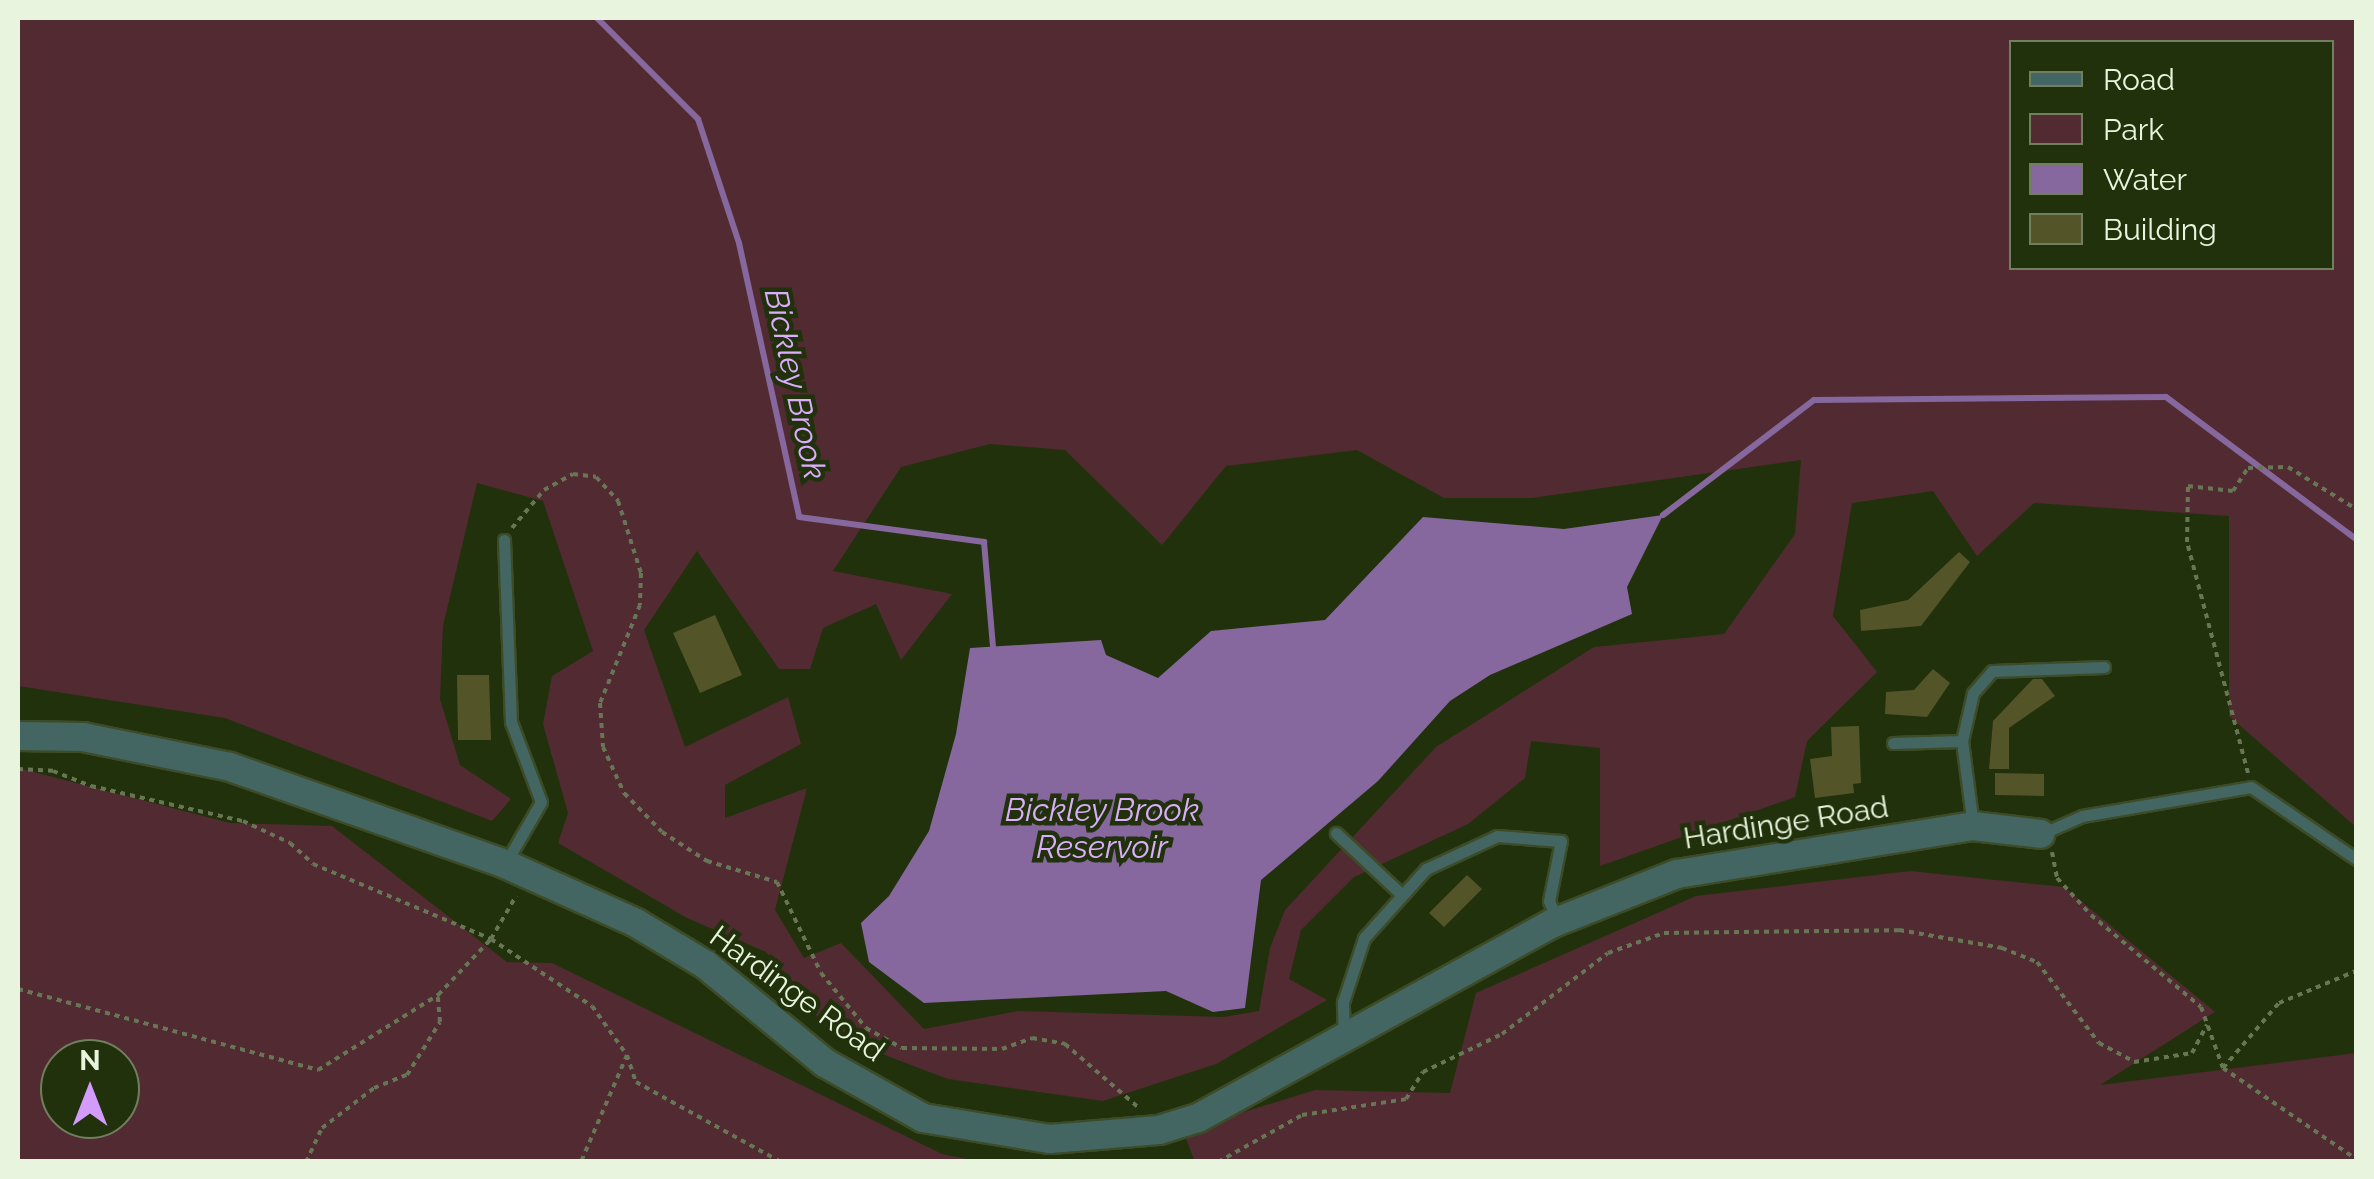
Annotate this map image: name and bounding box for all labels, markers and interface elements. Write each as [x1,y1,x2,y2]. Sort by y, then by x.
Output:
legend [2009,40,2334,270]
text: Road [2103,62,2175,97]
text: Park [2103,112,2164,147]
text: Water [2103,162,2187,197]
text: Building [2103,212,2217,247]
water label: Bickley Brook [756,285,834,483]
street label: Hardinge Road [1681,789,1891,857]
water label: Bickley Brook Reservoir [1005,792,1199,867]
street label: Hardinge Road [703,919,891,1069]
north arrow [40,1039,140,1139]
text: N [79,1044,101,1077]

